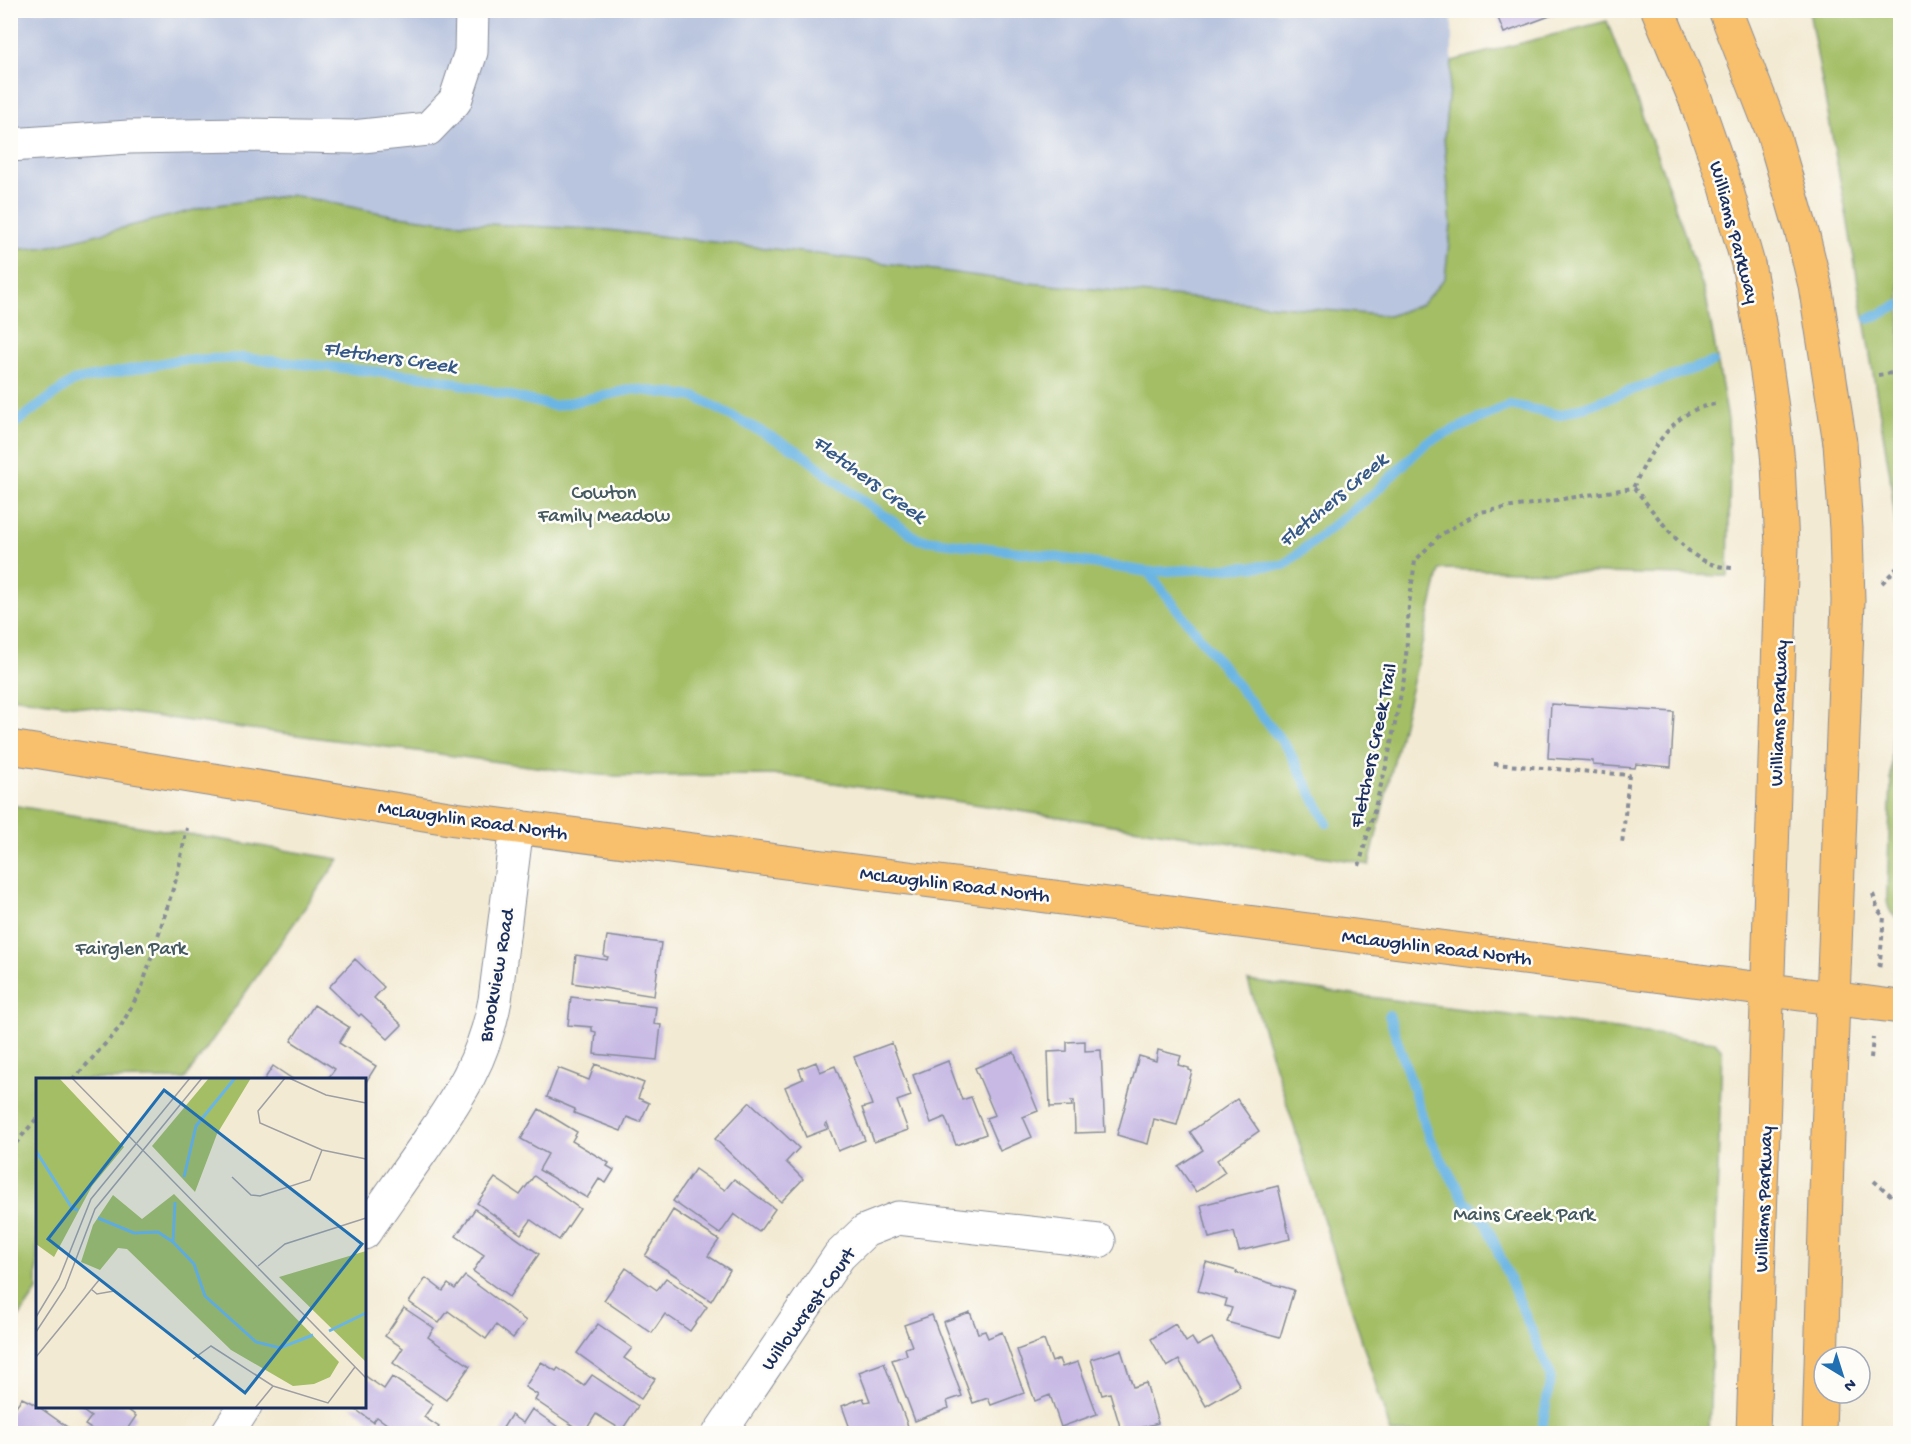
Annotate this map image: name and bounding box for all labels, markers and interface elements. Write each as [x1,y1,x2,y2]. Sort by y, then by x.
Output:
street label: Williams Parkway [1703,159,1763,307]
water label: Fletchers Creek [321,338,460,382]
water label: Fletchers Creek [806,431,932,532]
water label: Fletchers Creek [1275,447,1396,554]
park label: Cowton Family Meadow [537,483,670,529]
street label: Williams Parkway [1766,639,1795,787]
street label: Fletchers Creek Trail [1347,662,1404,831]
street label: McLaughlin Road North [376,798,569,847]
street label: McLaughlin Road North [858,863,1051,910]
street label: Brookview Road [475,905,522,1045]
street label: McLaughlin Road North [1340,926,1533,973]
park label: Fairglen Park [74,939,189,962]
inset map [36,1078,366,1408]
street label: Williams Parkway [1751,1125,1780,1273]
park label: Mains Creek Park [1453,1205,1597,1228]
street label: Willowcrest Court [758,1243,863,1376]
north arrow [1812,1345,1872,1405]
text: N [1839,1373,1859,1395]

